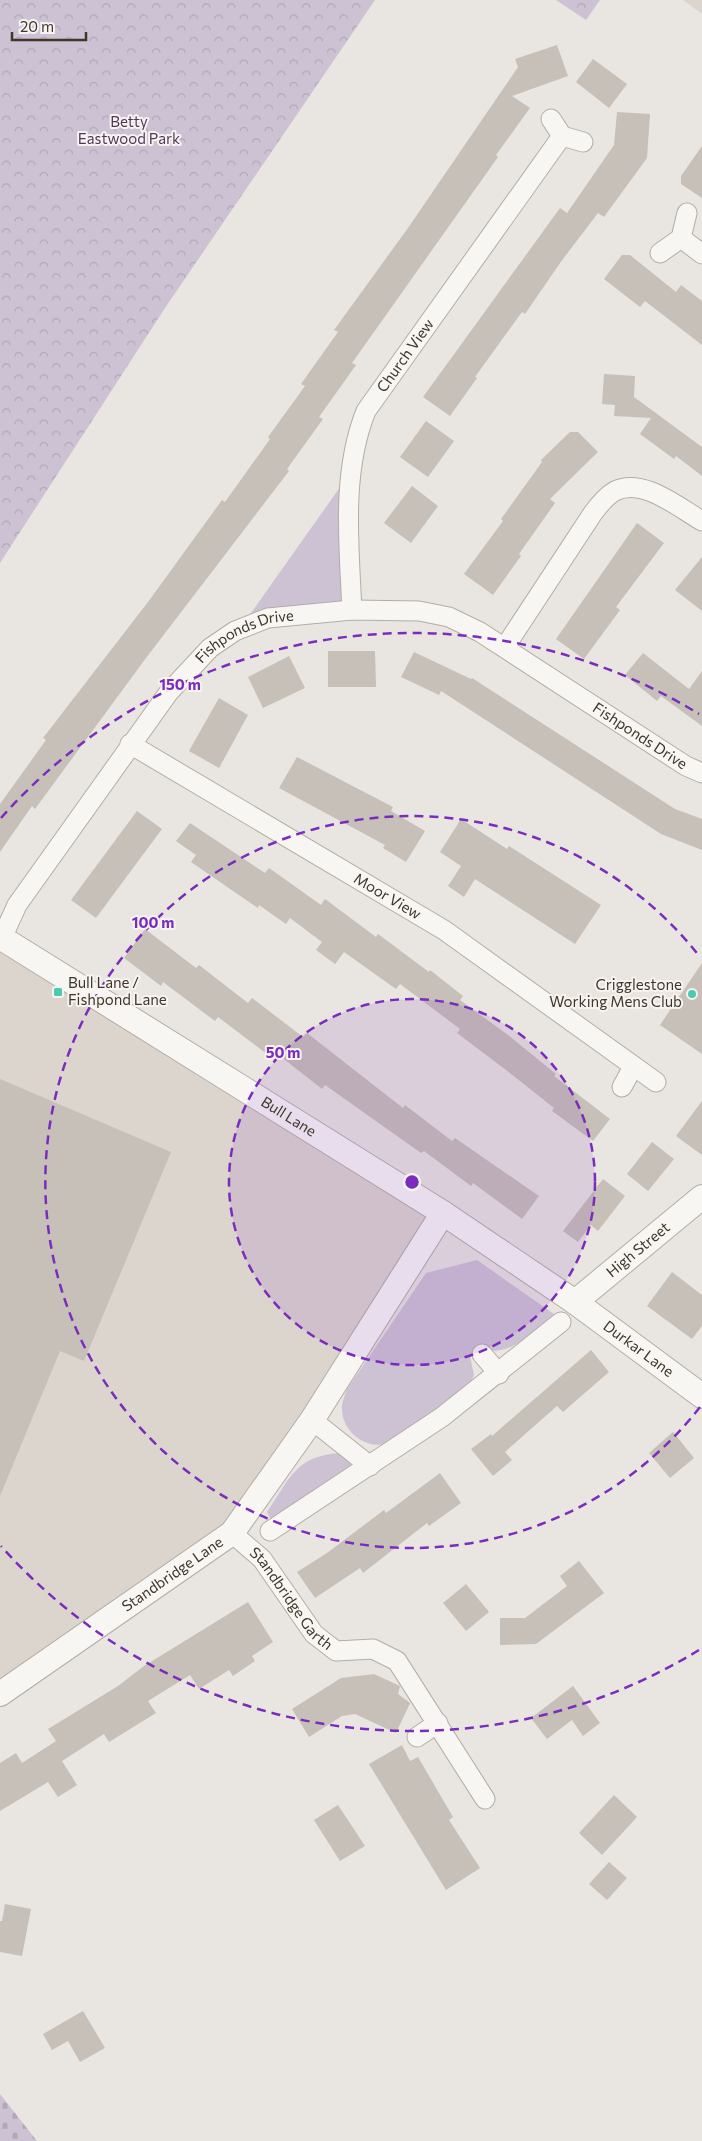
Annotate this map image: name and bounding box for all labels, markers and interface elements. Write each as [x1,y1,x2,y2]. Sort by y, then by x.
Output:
scale bar [12,10,86,42]
text: 20 m [20,17,54,35]
park label: Betty Eastwood Park [78,112,180,147]
street label: Church View [372,315,437,395]
street label: Fishponds Drive [191,606,294,666]
text: 150 m [159,675,201,693]
street label: Fishponds Drive [590,698,691,773]
street label: Moor View [351,869,425,922]
text: 100 m [132,913,174,931]
place label: Bull Lane / Fishpond Lane [68,973,167,1008]
place label: Crigglestone Working Mens Club [549,975,682,1010]
marker: Bull Lane / Fishpond Lane [52,986,64,998]
marker: Crigglestone Working Mens Club [686,988,698,1000]
text: 50 m [266,1043,300,1061]
street label: Bull Lane [258,1092,320,1140]
centre of rings [403,1173,421,1191]
street label: High Street [602,1217,673,1281]
street label: Durkar Lane [600,1316,678,1380]
street label: Standbridge Lane [118,1532,226,1615]
street label: Standbridge Garth [246,1543,337,1653]

